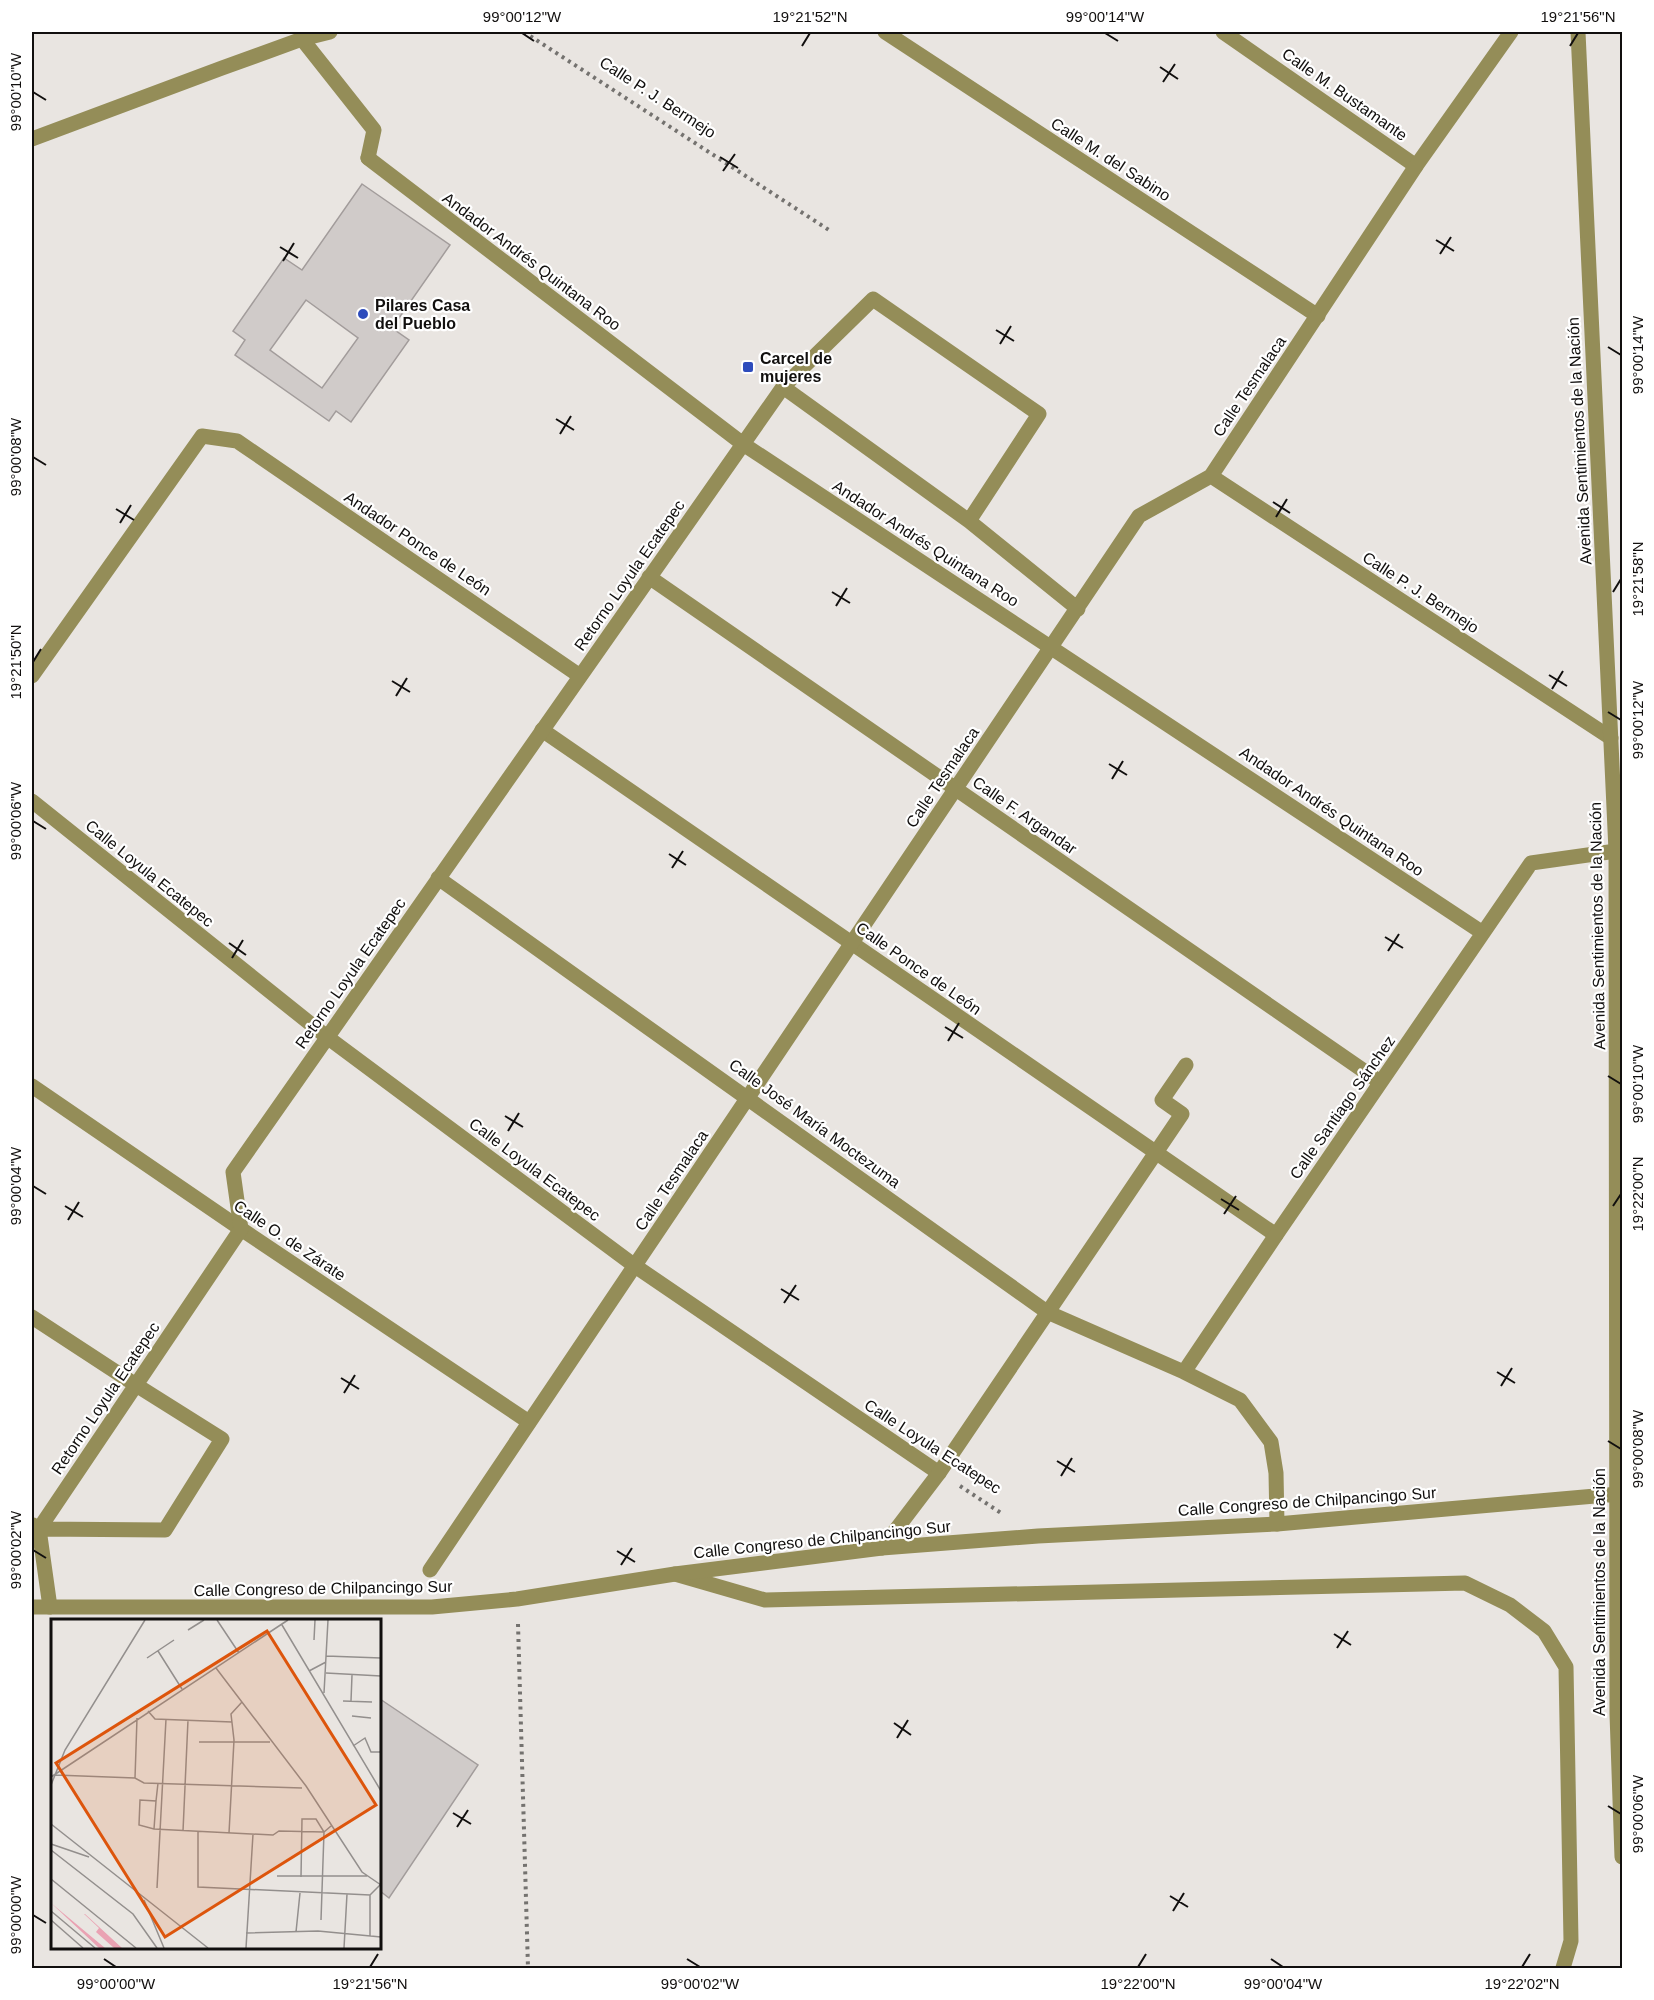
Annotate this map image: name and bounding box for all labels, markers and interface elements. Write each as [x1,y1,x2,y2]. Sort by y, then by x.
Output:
text: 99°00'12"W [483,8,562,25]
text: 19°21'52"N [772,8,848,25]
text: 99°00'14"W [1066,8,1145,25]
text: 19°21'56"N [1540,8,1616,25]
street label: Calle M. Bustamante [1279,45,1410,144]
text: 99°00'10"W [7,52,24,131]
street label: Calle P. J. Bermejo [597,54,719,141]
street label: Calle M. del Sabino [1048,115,1174,204]
street label: Andador Andrés Quintana Roo [440,189,624,334]
place label: Pilares Casa del Pueblo [375,297,470,332]
marker: Pilares Casa del Pueblo [356,307,370,321]
text: 99°00'14"W [1629,315,1646,394]
street label: Avenida Sentimientos de la Nación [1565,317,1594,565]
street label: Calle Tesmalaca [1210,333,1289,440]
place label: Carcel de mujeres [760,350,832,385]
marker: Carcel de mujeres [741,360,755,374]
text: 99°00'08"W [7,417,24,496]
street label: Andador Andrés Quintana Roo [830,477,1022,610]
street label: Andador Ponce de León [341,488,494,599]
street label: Retorno Loyula Ecatepec [571,497,688,654]
text: 19°21'58"N [1629,541,1646,617]
street label: Calle P. J. Bermejo [1360,549,1482,636]
text: 19°21'50"N [7,624,24,700]
text: 99°00'12"W [1629,680,1646,759]
street label: Calle Tesmalaca [903,724,982,831]
street label: Andador Andrés Quintana Roo [1237,743,1427,879]
street label: Calle F. Argandar [970,773,1080,858]
text: 99°00'06"W [7,781,24,860]
street label: Avenida Sentimientos de la Nación [1587,802,1608,1050]
street label: Calle Loyula Ecatepec [82,817,217,930]
street label: Retorno Loyula Ecatepec [292,895,409,1052]
street label: Calle Ponce de León [853,919,984,1018]
street label: Calle Santiago Sánchez [1286,1032,1398,1182]
text: 99°00'10"W [1629,1044,1646,1123]
street label: Calle José María Moctezuma [726,1056,904,1191]
street label: Calle Loyula Ecatepec [466,1115,603,1224]
street label: Calle Tesmalaca [632,1127,711,1234]
text: 99°00'04"W [7,1146,24,1225]
text: 19°22'00"N [1629,1156,1646,1232]
street label: Calle O. de Zárate [231,1197,349,1284]
street label: Retorno Loyula Ecatepec [48,1319,163,1478]
street label: Calle Loyula Ecatepec [861,1396,1004,1497]
text: 99°00'08"W [1629,1409,1646,1488]
street label: Avenida Sentimientos de la Nación [1591,1468,1608,1716]
street label: Calle Congreso de Chilpancingo Sur [1177,1484,1437,1519]
text: 99°00'02"W [7,1510,24,1589]
street label: Calle Congreso de Chilpancingo Sur [692,1517,952,1561]
street label: Calle Congreso de Chilpancingo Sur [193,1578,453,1599]
inset map [51,1619,381,1949]
text: 99°00'06"W [1629,1774,1646,1853]
text: 99°00'00"W [7,1875,24,1954]
text: 99°00'00"W [77,1975,156,1992]
text: 19°21'56"N [332,1975,408,1992]
text: 99°00'02"W [661,1975,740,1992]
text: 19°22'00"N [1100,1975,1176,1992]
text: 99°00'04"W [1244,1975,1323,1992]
text: 19°22'02"N [1484,1975,1560,1992]

